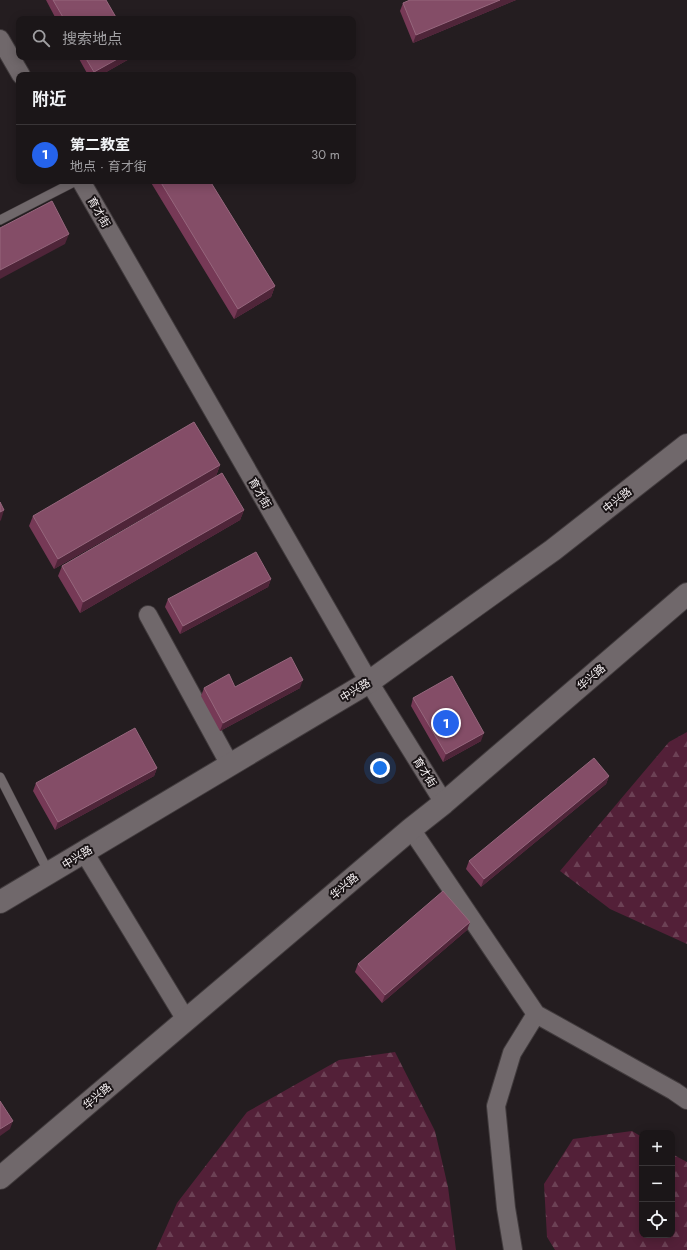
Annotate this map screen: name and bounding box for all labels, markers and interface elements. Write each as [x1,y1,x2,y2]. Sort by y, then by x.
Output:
search box [16,16,356,60]
icon: search [30,27,52,49]
text: 搜索地点 [62,28,122,50]
text: 附近 [32,87,66,111]
text: 第二教室 [70,134,130,156]
text: 1 [42,145,48,164]
text: 30 m [311,145,340,164]
text: 地点 · 育才街 [70,157,147,176]
street label: 育才街 [84,194,114,230]
street label: 育才街 [245,475,275,511]
street label: 中兴路 [599,484,635,516]
street label: 华兴路 [573,660,609,694]
street label: 中兴路 [337,675,373,705]
pin: 1 [433,708,459,738]
street label: 育才街 [409,754,441,790]
your location [370,758,390,778]
street label: 中兴路 [59,842,95,872]
street label: 华兴路 [326,869,362,903]
street label: 华兴路 [79,1079,115,1113]
map controls [639,1130,675,1238]
button: + [639,1130,675,1166]
button: − [639,1166,675,1202]
button: locate [639,1202,675,1238]

